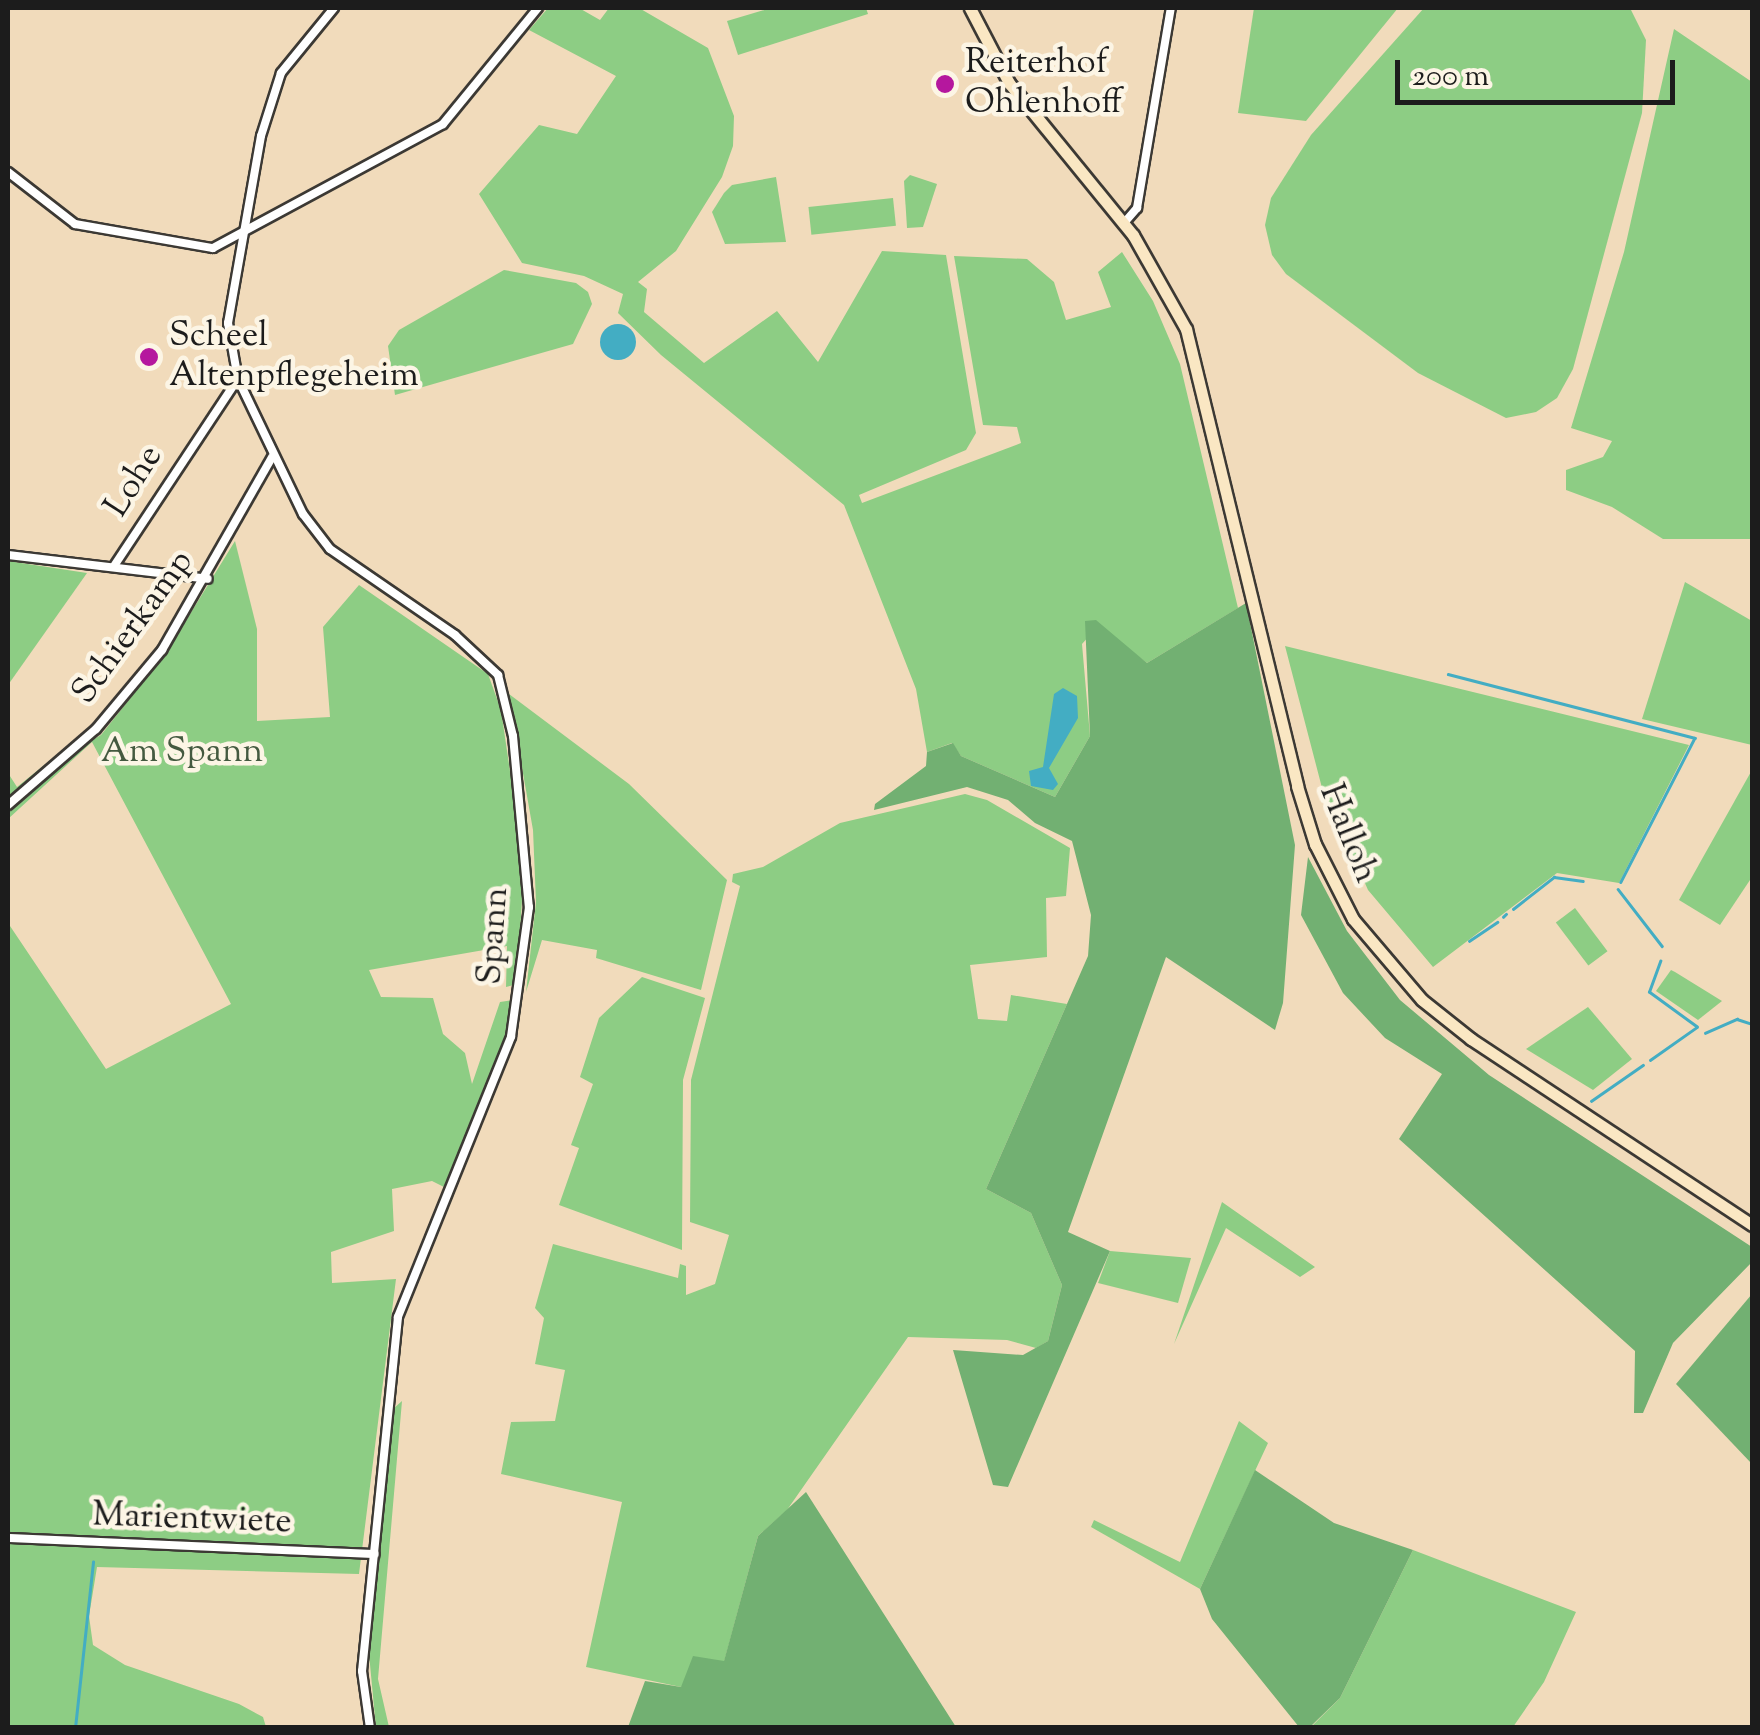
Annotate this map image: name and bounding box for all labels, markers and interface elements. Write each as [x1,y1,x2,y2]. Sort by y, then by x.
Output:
scale bar [1400,40,1680,102]
place label: Reiterhof Ohlenhoff [965,43,1122,125]
text: 200 m [1412,56,1489,99]
marker: Reiterhof Ohlenhoff [934,73,956,95]
place label: Scheel Altenpflegeheim [169,316,419,398]
marker: Scheel Altenpflegeheim [138,346,160,368]
street label: Lohe [97,438,173,526]
street label: Schierkamp [64,543,204,713]
park label: Am Spann [101,732,263,774]
street label: Halloh [1308,779,1386,889]
street label: Spann [471,886,519,986]
street label: Marientwiete [91,1496,293,1544]

